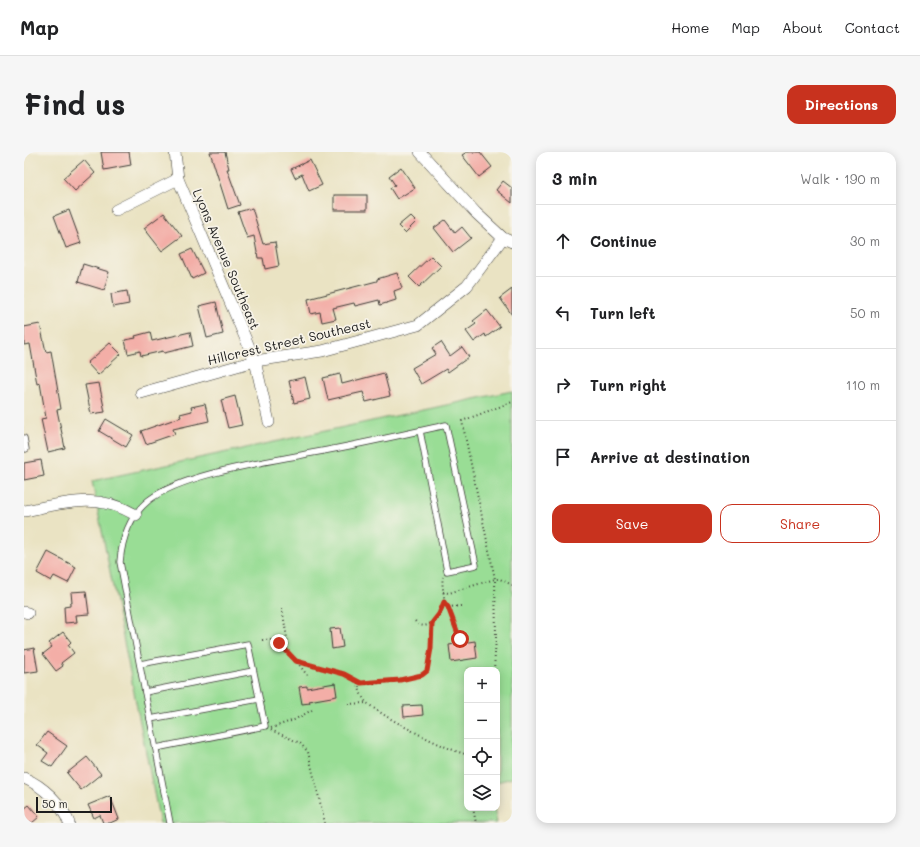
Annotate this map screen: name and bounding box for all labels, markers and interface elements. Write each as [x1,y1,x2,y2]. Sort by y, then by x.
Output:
text: Map [20,15,59,40]
text: Home [671,18,709,37]
text: Map [731,18,760,37]
text: About [782,18,823,37]
text: Contact [845,18,900,37]
button: Directions [787,85,896,124]
text: Find us [24,86,125,122]
text: 3 min [552,167,597,189]
text: Walk · 190 m [800,170,880,187]
street label: Lyons Avenue Southeast [190,186,265,332]
icon: ahead [552,230,574,252]
text: Continue [590,231,657,251]
text: 30 m [850,232,880,249]
icon: left [552,302,574,324]
text: Turn left [590,303,655,323]
text: 50 m [850,304,880,321]
street label: Hillcrest Street Southeast [206,314,373,368]
icon: right [552,374,574,396]
text: Turn right [590,375,667,395]
text: 110 m [846,376,880,393]
icon: arrive [552,446,574,468]
text: Arrive at destination [590,447,750,467]
button: Save [552,504,712,543]
button: Share [720,504,880,543]
route start [451,630,469,648]
route end [270,634,288,652]
map controls [464,667,500,811]
button: + [464,667,500,703]
button: − [464,703,500,739]
button: locate [464,739,500,775]
button: layers [464,775,500,811]
scale bar [36,795,112,814]
text: 50 m [42,796,68,811]

